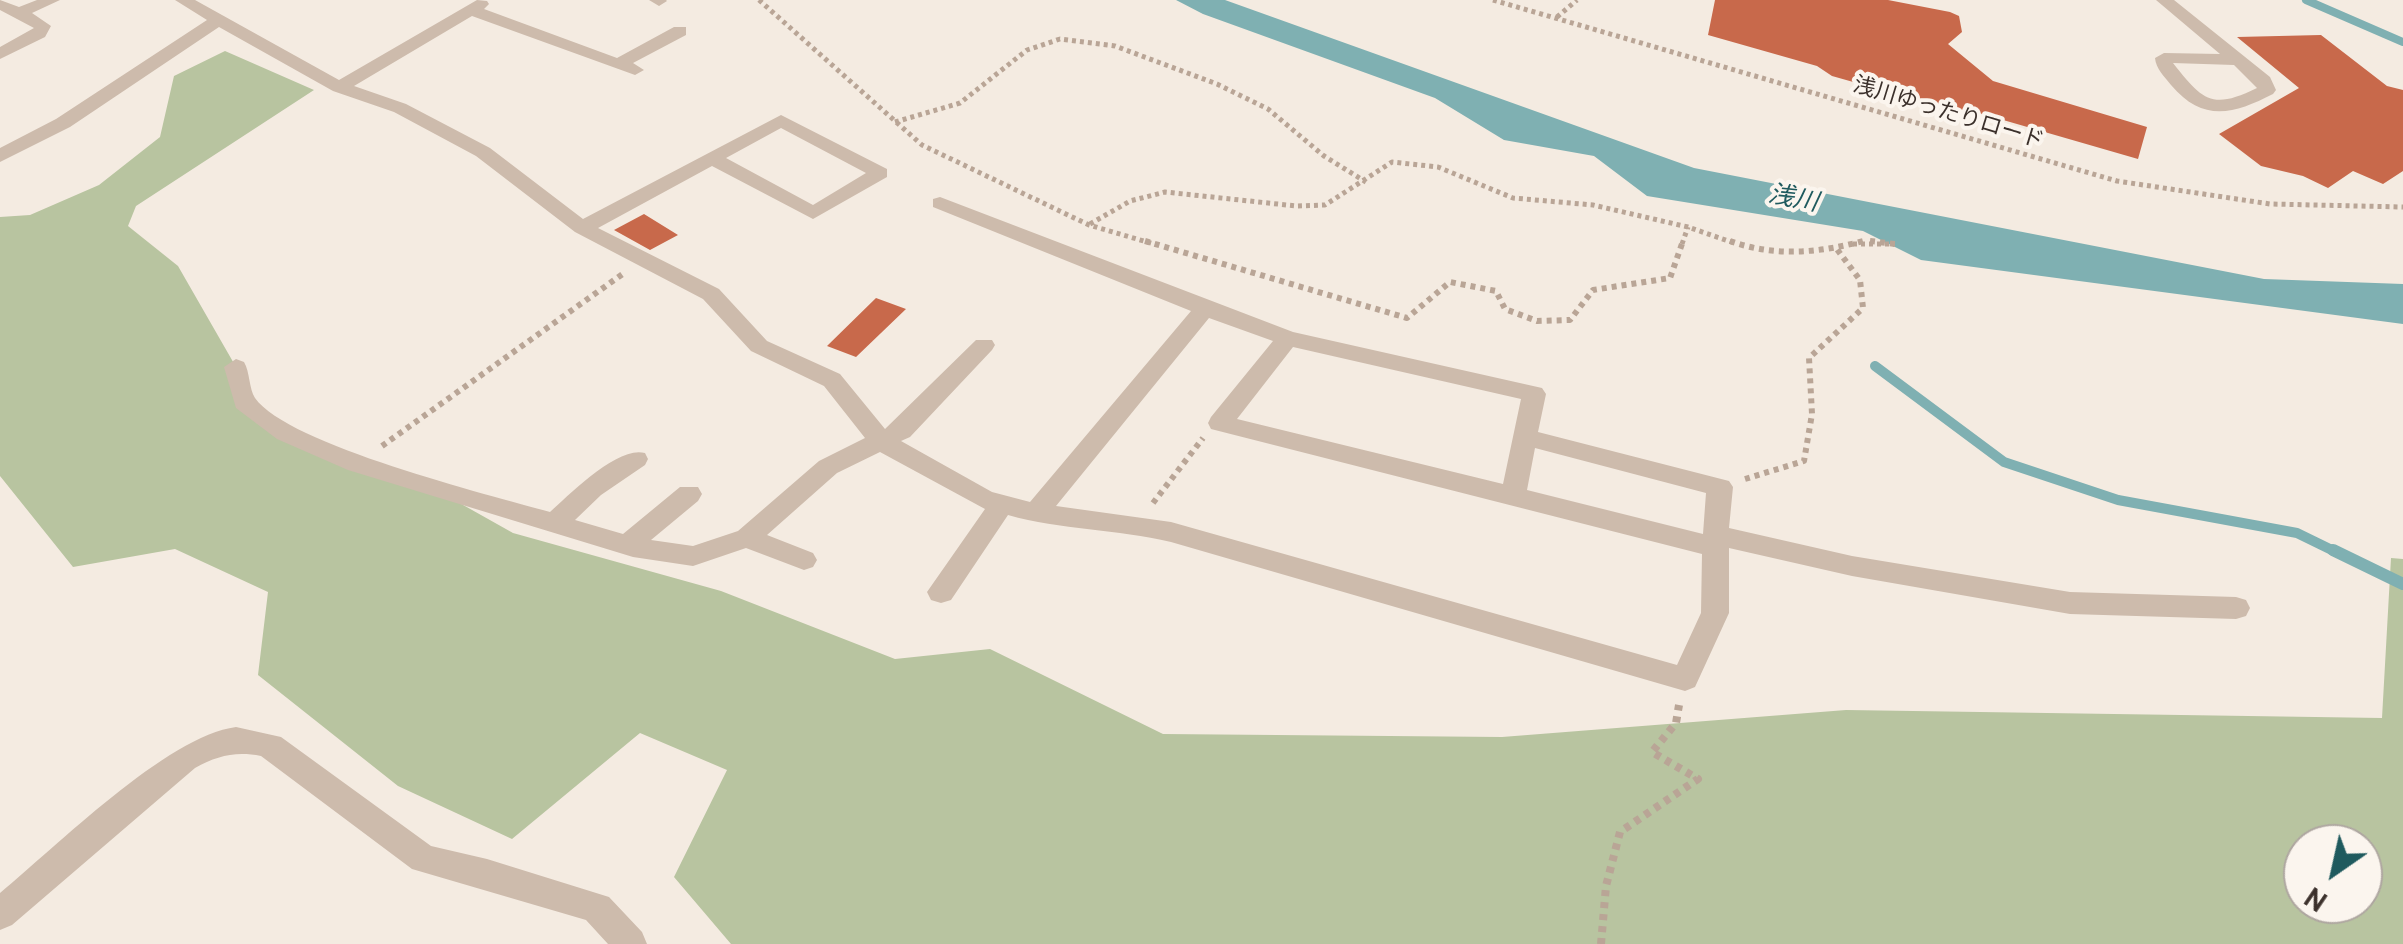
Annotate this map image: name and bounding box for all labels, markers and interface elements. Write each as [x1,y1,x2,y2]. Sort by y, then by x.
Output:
street label: 浅川ゆったりロード [1849,73,2047,157]
water label: 浅川 [1766,182,1820,220]
north arrow [2283,824,2383,924]
text: N [2299,877,2336,918]

